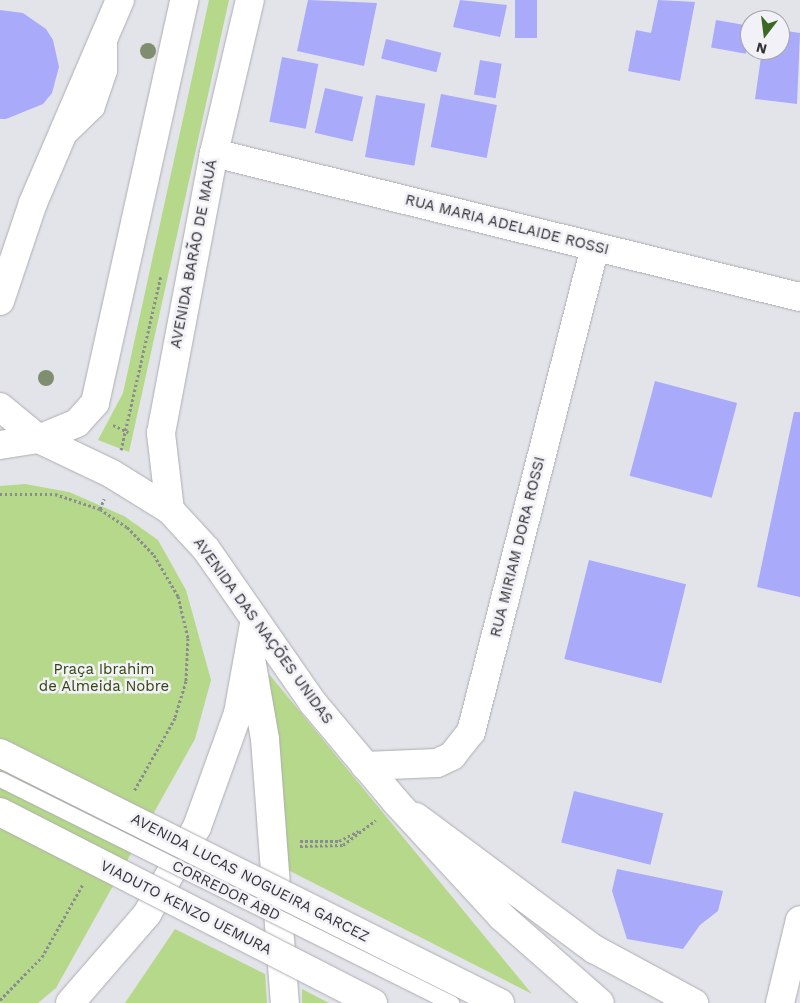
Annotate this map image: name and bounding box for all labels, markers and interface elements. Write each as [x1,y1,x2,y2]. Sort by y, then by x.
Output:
north arrow [740,10,790,60]
text: N [754,39,768,58]
street label: AVENIDA BARÃO DE MAUÁ [167,158,221,350]
street label: RUA MARIA ADELAIDE ROSSI [402,191,612,259]
street label: RUA MIRIAM DORA ROSSI [487,454,549,640]
street label: AVENIDA DAS NAÇÕES UNIDAS [189,534,337,728]
park label: Praça Ibrahim de Almeida Nobre [38,660,170,695]
street label: AVENIDA LUCAS NOGUEIRA GARCEZ [127,810,373,946]
street label: VIADUTO KENZO UEMURA [97,857,275,959]
street label: CORREDOR ABD [169,857,283,925]

